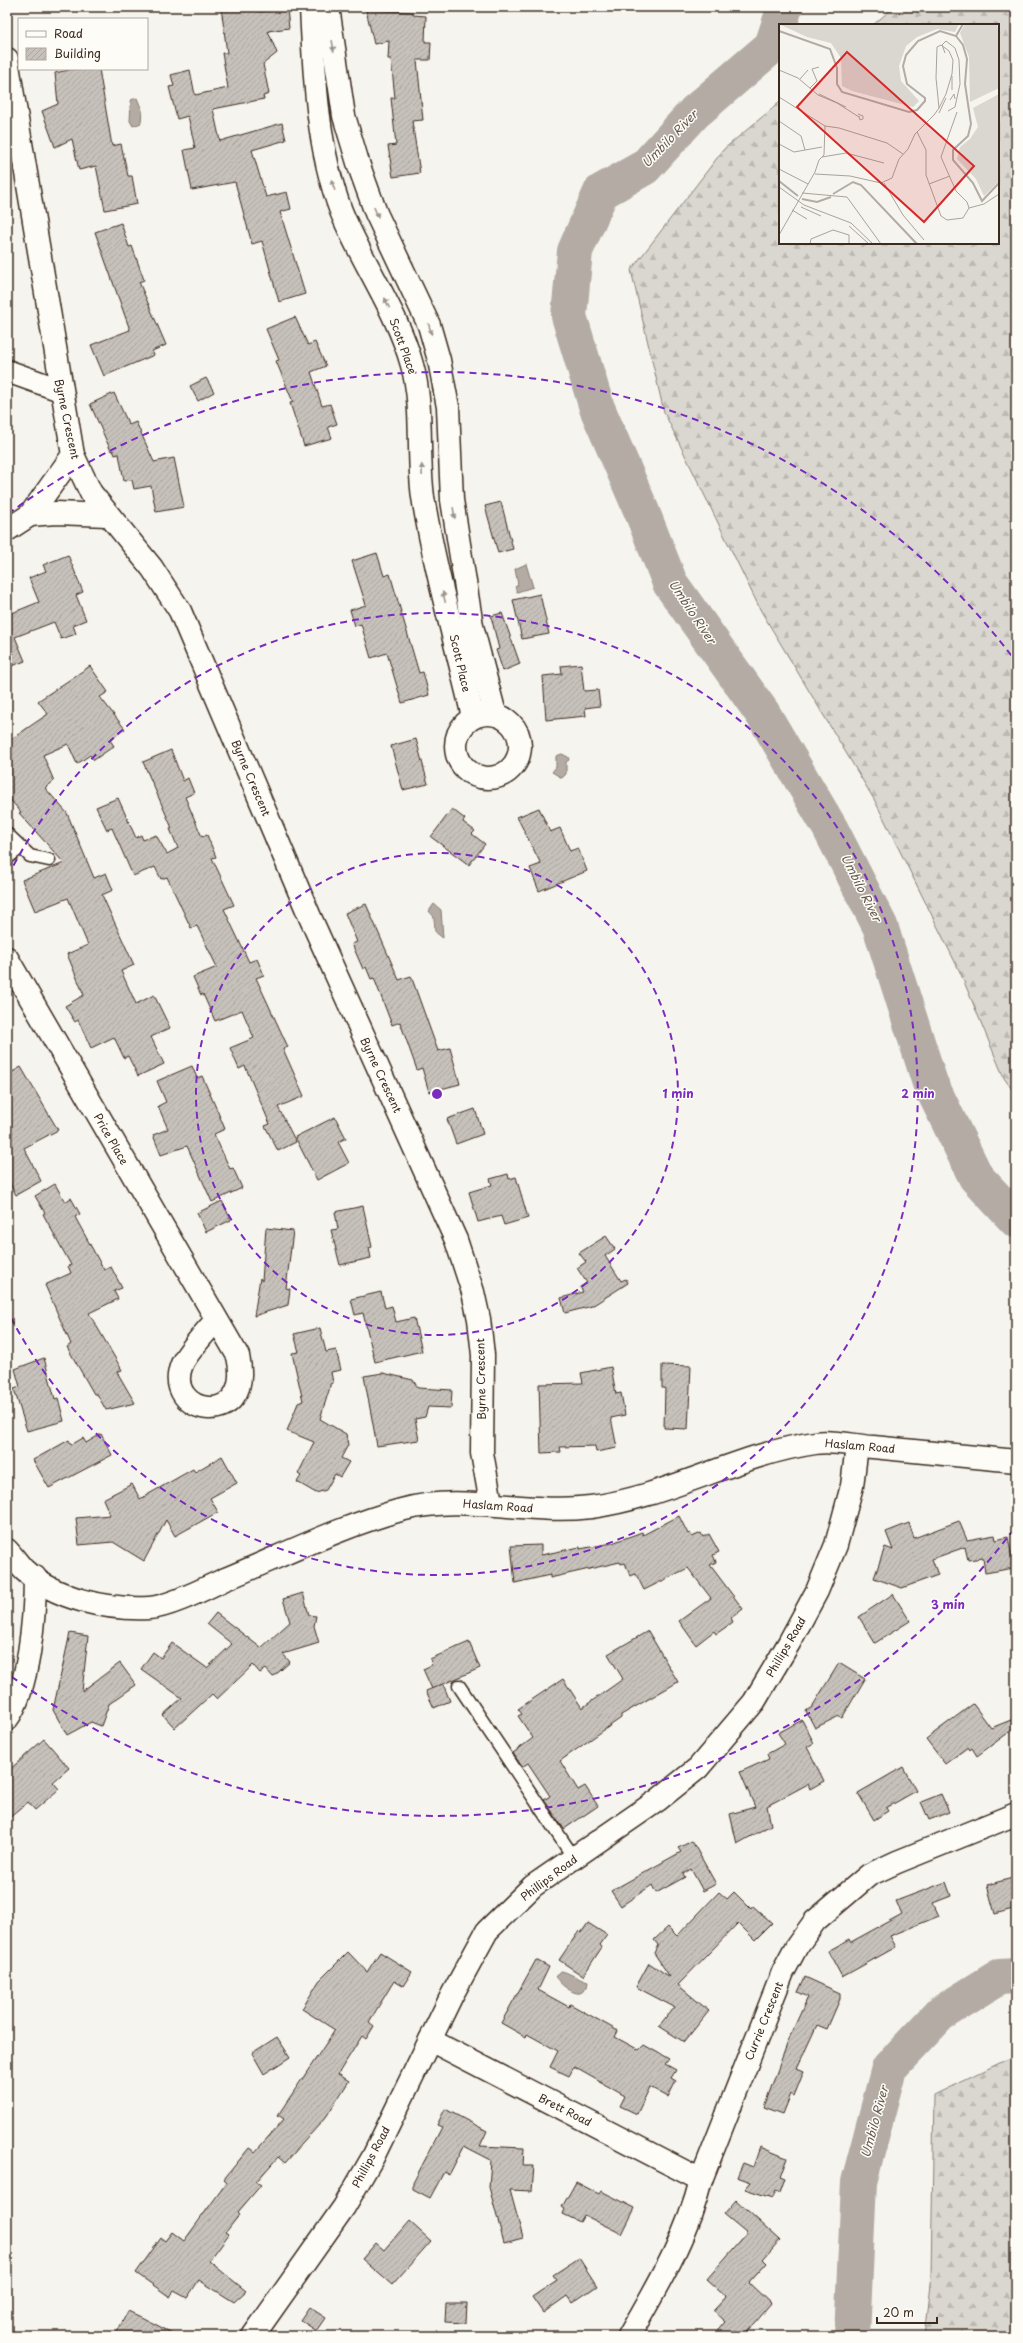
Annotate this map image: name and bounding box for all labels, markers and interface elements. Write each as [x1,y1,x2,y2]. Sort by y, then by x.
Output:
legend [18,18,148,70]
text: Road [54,24,83,42]
inset map [779,24,999,244]
one-way arrow [331,39,337,52]
text: Building [54,44,101,62]
water label: Umbilo River [637,105,702,171]
one-way arrow [330,179,336,191]
one-way arrow [373,206,379,217]
one-way arrow [384,298,390,309]
street label: Scott Place [385,315,422,377]
one-way arrow [427,324,433,336]
street label: Byrne Crescent [51,377,84,461]
one-way arrow [418,464,425,476]
one-way arrow [451,507,457,519]
water label: Umbilo River [665,576,722,648]
one-way arrow [441,591,447,604]
street label: Scott Place [446,632,475,694]
street label: Byrne Crescent [228,737,275,819]
water label: Umbilo River [837,851,887,926]
street label: Byrne Crescent [356,1034,407,1116]
text: 1 min [662,1084,694,1102]
text: 2 min [901,1084,935,1102]
centre of rings [430,1087,444,1101]
street label: Price Place [90,1110,133,1168]
street label: Byrne Crescent [471,1338,490,1420]
street label: Haslam Road [824,1434,896,1457]
street label: Haslam Road [462,1495,534,1516]
text: 3 min [931,1595,965,1613]
street label: Phillips Road [761,1613,810,1680]
street label: Phillips Road [517,1851,581,1905]
street label: Currie Crescent [740,1978,787,2063]
water label: Umbilo River [856,2082,893,2160]
street label: Brett Road [536,2089,595,2130]
street label: Phillips Road [347,2123,394,2191]
scale bar [877,2299,937,2325]
text: 20 m [883,2303,914,2321]

